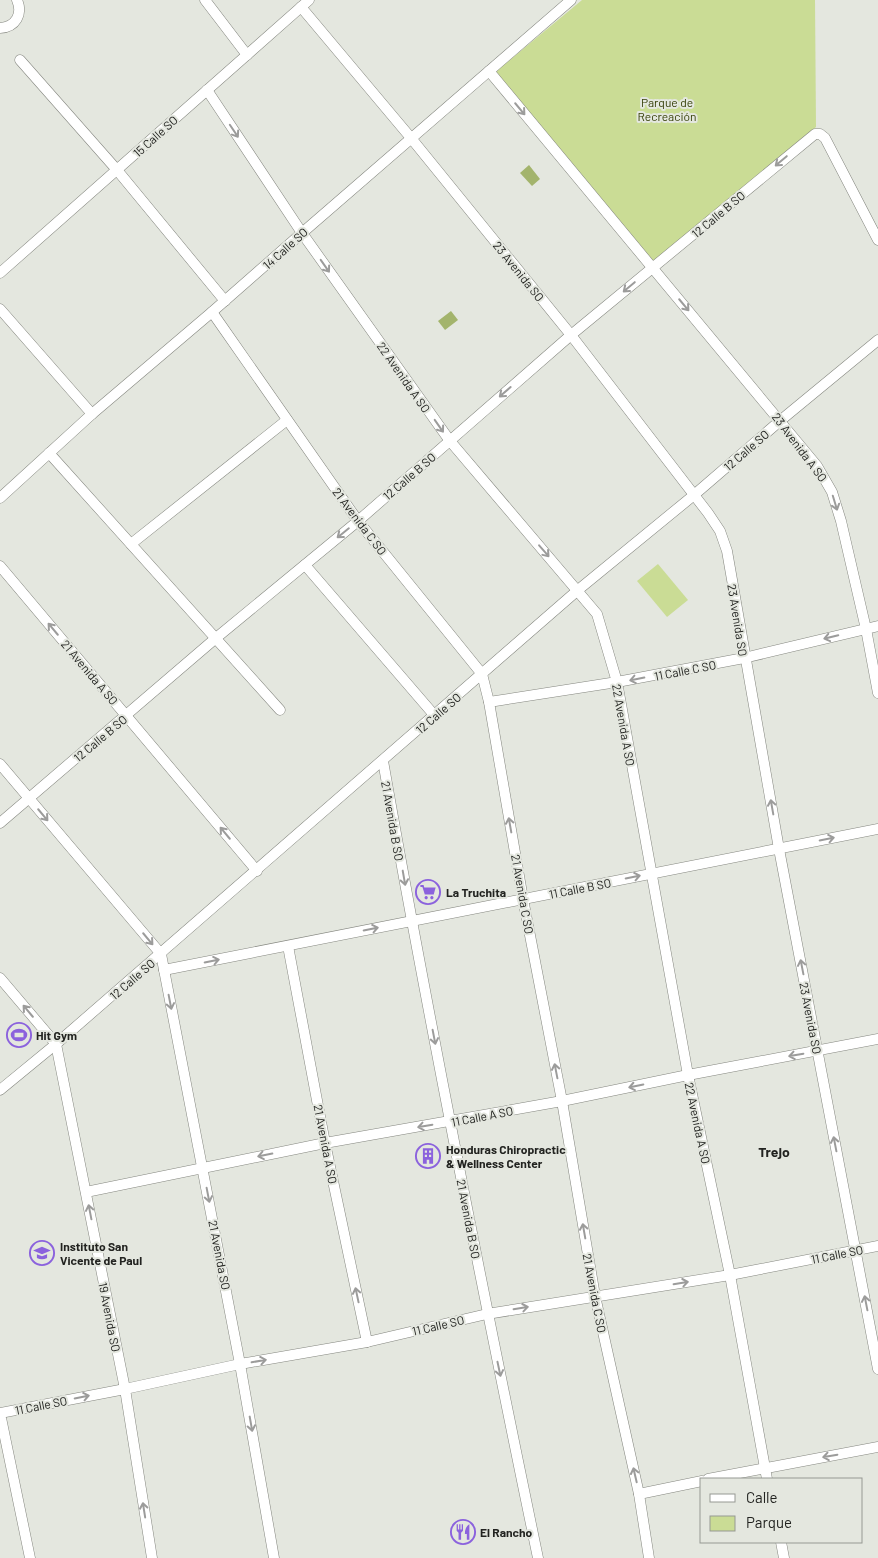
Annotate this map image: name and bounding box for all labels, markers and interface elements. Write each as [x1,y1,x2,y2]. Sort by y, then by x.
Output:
park label: Parque de Recreación [638,95,696,123]
one-way arrow [515,102,526,115]
street label: 15 Calle SO [130,112,180,160]
one-way arrow [229,124,239,138]
one-way arrow [775,156,788,167]
street label: 12 Calle B SO [689,188,747,240]
street label: 14 Calle SO [260,224,310,272]
street label: 23 Avenida SO [491,238,547,304]
one-way arrow [320,258,330,272]
one-way arrow [623,282,636,293]
one-way arrow [678,299,689,312]
street label: 22 Avenida A SO [374,339,434,415]
one-way arrow [499,387,512,398]
street label: 23 Avenida A SO [770,410,830,484]
one-way arrow [434,419,445,433]
street label: 12 Calle SO [721,427,771,473]
street label: 12 Calle B SO [380,449,438,503]
street label: 21 Avenida C SO [330,485,390,557]
one-way arrow [831,494,841,510]
one-way arrow [337,528,350,539]
one-way arrow [538,544,550,557]
street label: 23 Avenida SO [725,583,751,657]
one-way arrow [47,622,59,635]
one-way arrow [823,633,839,642]
street label: 21 Avenida A SO [59,637,121,707]
street label: 11 Calle C SO [653,657,717,683]
one-way arrow [630,674,646,684]
street label: 22 Avenida A SO [610,683,638,767]
street label: 12 Calle SO [413,690,463,736]
street label: 12 Calle B SO [71,712,129,764]
street label: 21 Avenida B SO [379,780,407,862]
one-way arrow [766,800,776,816]
one-way arrow [37,808,48,821]
one-way arrow [505,817,515,833]
one-way arrow [220,827,231,840]
one-way arrow [819,834,835,843]
street label: 21 Avenida C SO [509,853,537,935]
one-way arrow [399,869,409,885]
one-way arrow [625,872,641,882]
street label: 11 Calle B SO [548,875,612,901]
supermarket icon: La Truchita [415,879,441,905]
place label: La Truchita [446,885,506,899]
one-way arrow [362,924,378,934]
one-way arrow [142,932,153,945]
street label: 12 Calle SO [107,956,157,1002]
one-way arrow [203,956,219,965]
one-way arrow [796,959,806,975]
street label: 23 Avenida SO [797,981,825,1055]
one-way arrow [166,993,175,1009]
one-way arrow [23,1005,34,1018]
sports icon: Hit Gym [6,1022,32,1048]
place label: Hit Gym [36,1028,77,1042]
one-way arrow [430,1029,439,1045]
one-way arrow [788,1051,804,1061]
one-way arrow [551,1063,560,1079]
one-way arrow [629,1081,645,1091]
street label: 22 Avenida A SO [683,1081,713,1165]
street label: 21 Avenida A SO [311,1103,341,1185]
street label: 11 Calle A SO [450,1103,514,1129]
one-way arrow [417,1122,433,1132]
one-way arrow [830,1136,840,1152]
place label: Honduras Chiropractic & Wellness Center [446,1142,566,1170]
building icon: Honduras Chiropractic & Wellness Center [415,1143,441,1169]
district label: Trejo [758,1143,790,1160]
one-way arrow [258,1151,274,1161]
street label: 21 Avenida B SO [454,1178,484,1260]
one-way arrow [204,1187,213,1203]
one-way arrow [84,1205,94,1221]
street label: 21 Avenida SO [206,1219,234,1291]
one-way arrow [578,1223,588,1239]
place label: Instituto San Vicente de Paul [60,1239,142,1267]
school or university icon: Instituto San Vicente de Paul [29,1240,55,1266]
street label: 11 Calle SO [810,1242,864,1266]
street label: 21 Avenida C SO [580,1252,610,1334]
one-way arrow [673,1278,689,1288]
street label: 19 Avenida SO [96,1281,124,1353]
one-way arrow [351,1287,361,1303]
one-way arrow [860,1296,870,1312]
one-way arrow [512,1303,528,1313]
street label: 11 Calle SO [411,1312,465,1338]
one-way arrow [250,1356,266,1366]
one-way arrow [494,1360,504,1376]
one-way arrow [74,1392,90,1402]
street label: 11 Calle SO [14,1393,68,1417]
one-way arrow [246,1416,256,1432]
one-way arrow [822,1451,838,1461]
one-way arrow [630,1468,639,1484]
legend [700,1478,863,1543]
text: Calle [746,1488,778,1506]
one-way arrow [139,1502,149,1518]
text: Parque [746,1513,792,1531]
restaurant icon: El Rancho [450,1519,476,1545]
place label: El Rancho [480,1525,533,1539]

